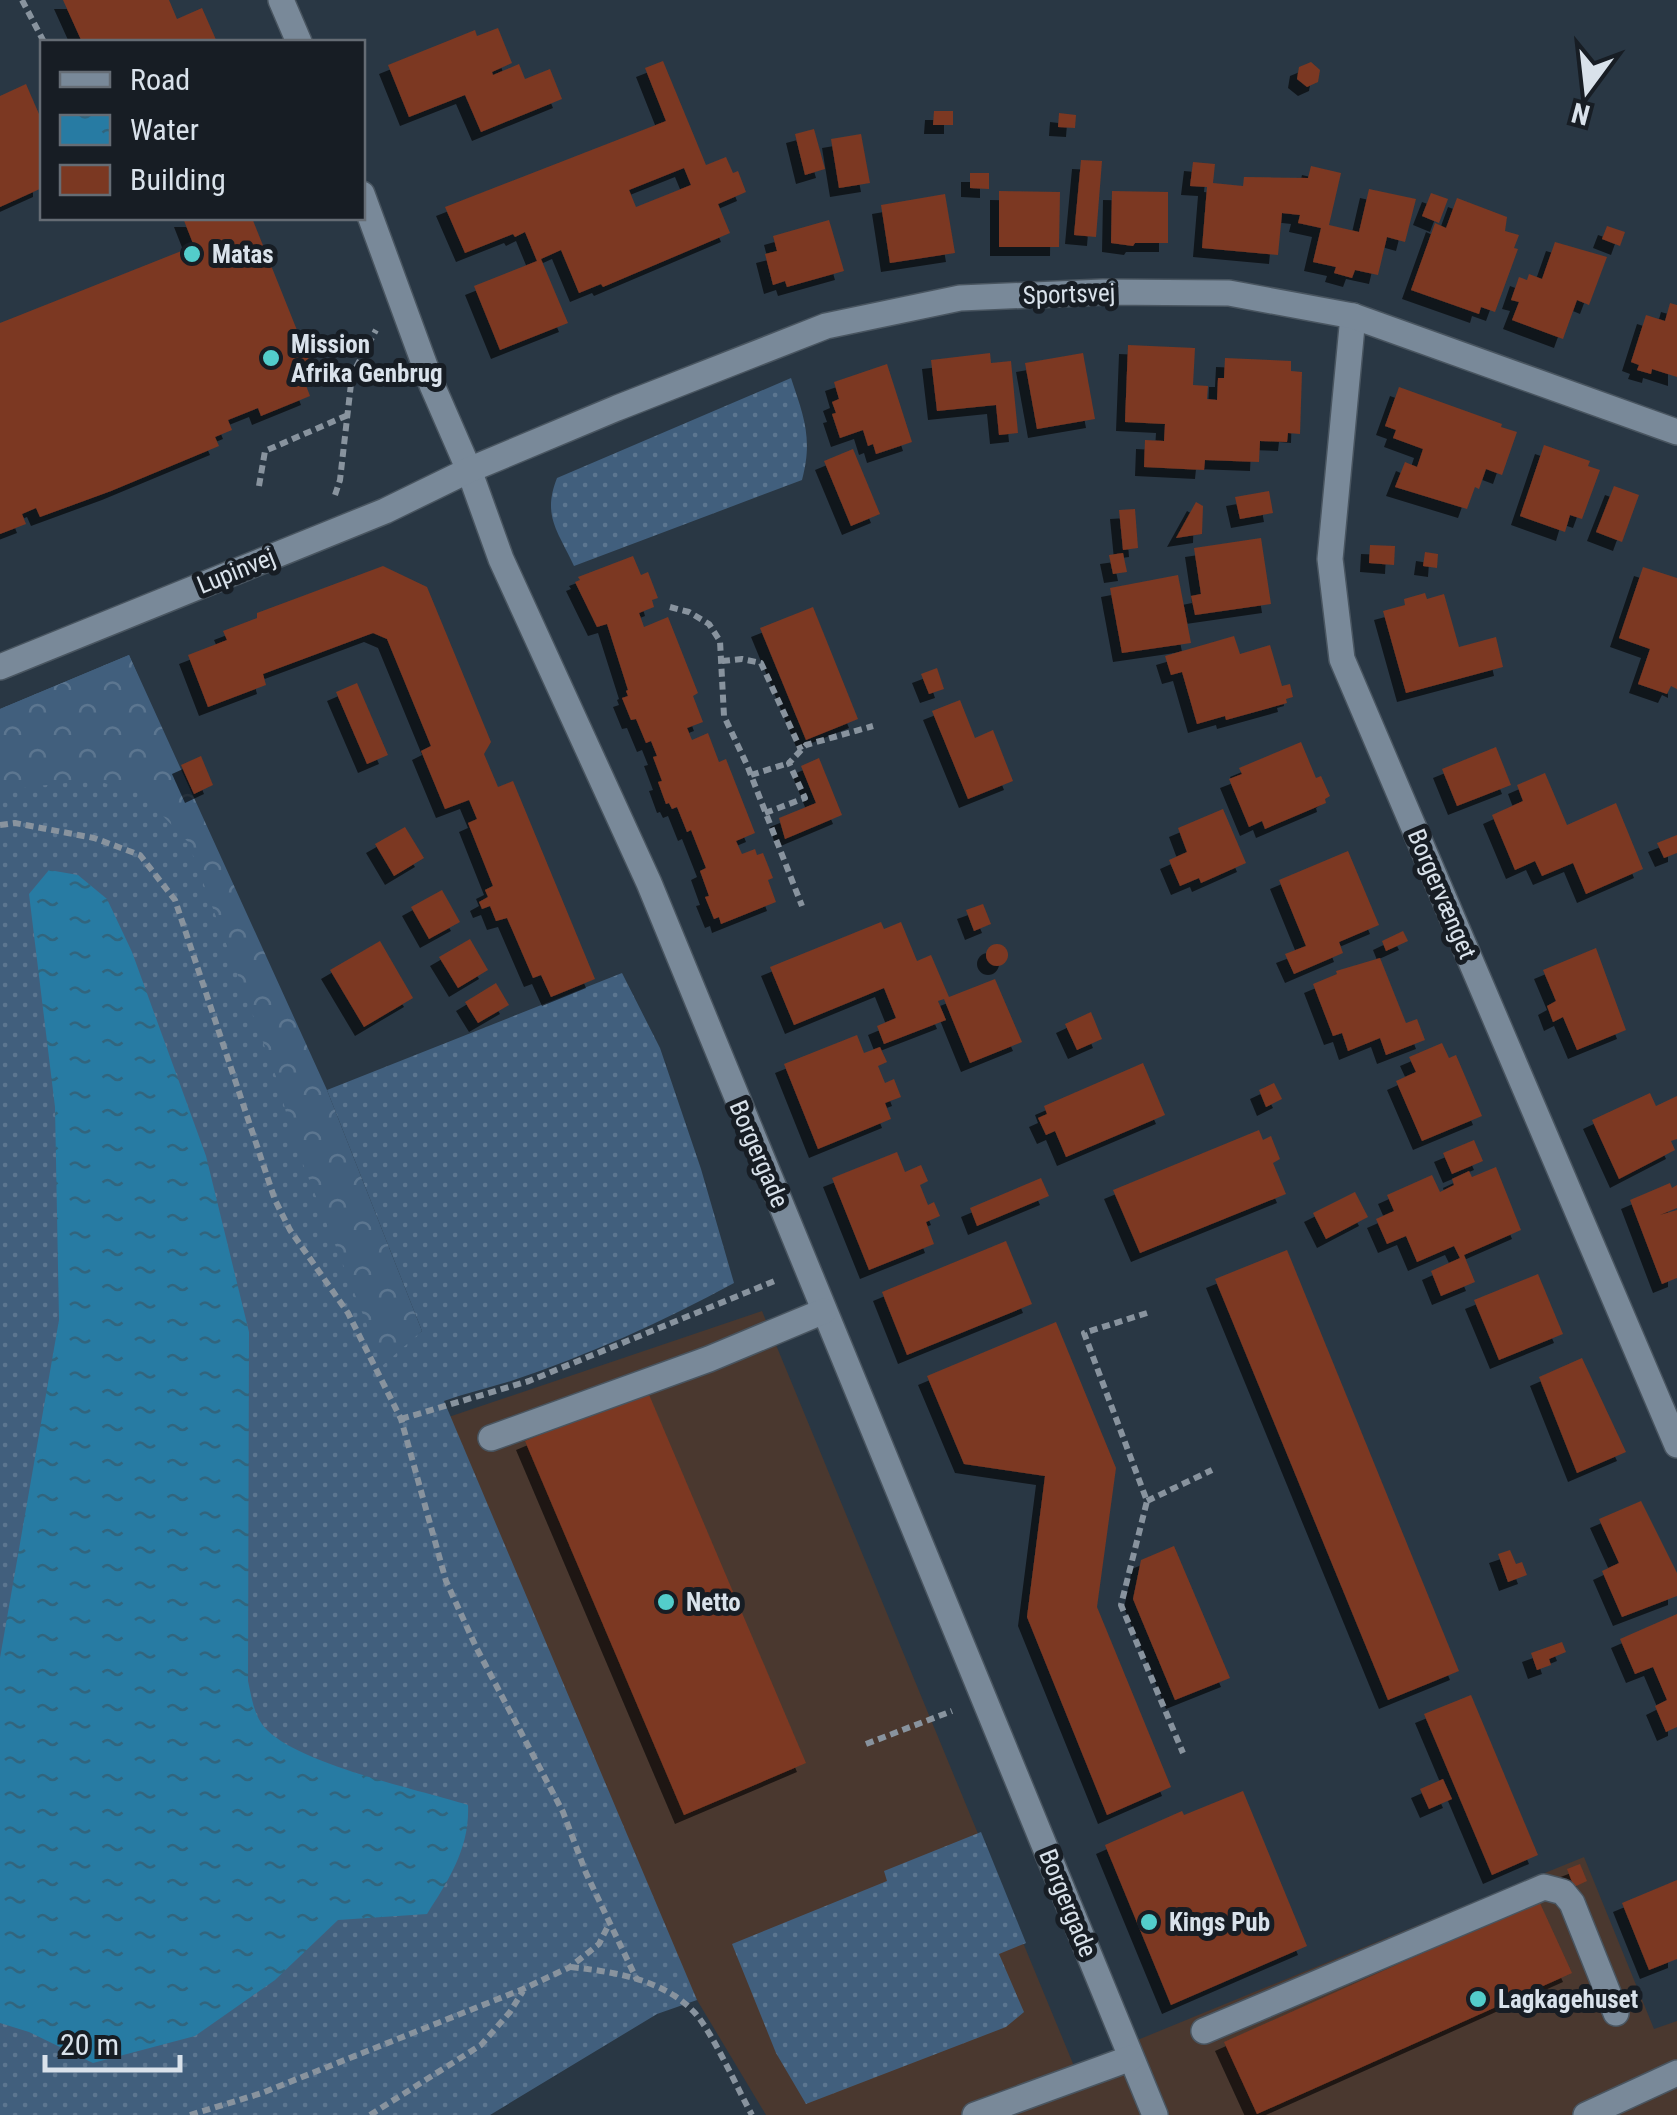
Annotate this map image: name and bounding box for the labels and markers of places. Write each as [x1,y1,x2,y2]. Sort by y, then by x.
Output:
place label: Matas [212,240,274,269]
marker: Matas [181,243,203,265]
place label: Mission Afrika Genbrug [291,330,443,388]
marker: Mission Afrika Genbrug [260,347,282,369]
place label: Netto [686,1588,741,1617]
marker: Netto [655,1591,677,1613]
place label: Kings Pub [1169,1908,1270,1937]
marker: Kings Pub [1138,1911,1160,1933]
place label: Lagkagehuset [1498,1985,1639,2014]
marker: Lagkagehuset [1467,1988,1489,2010]

